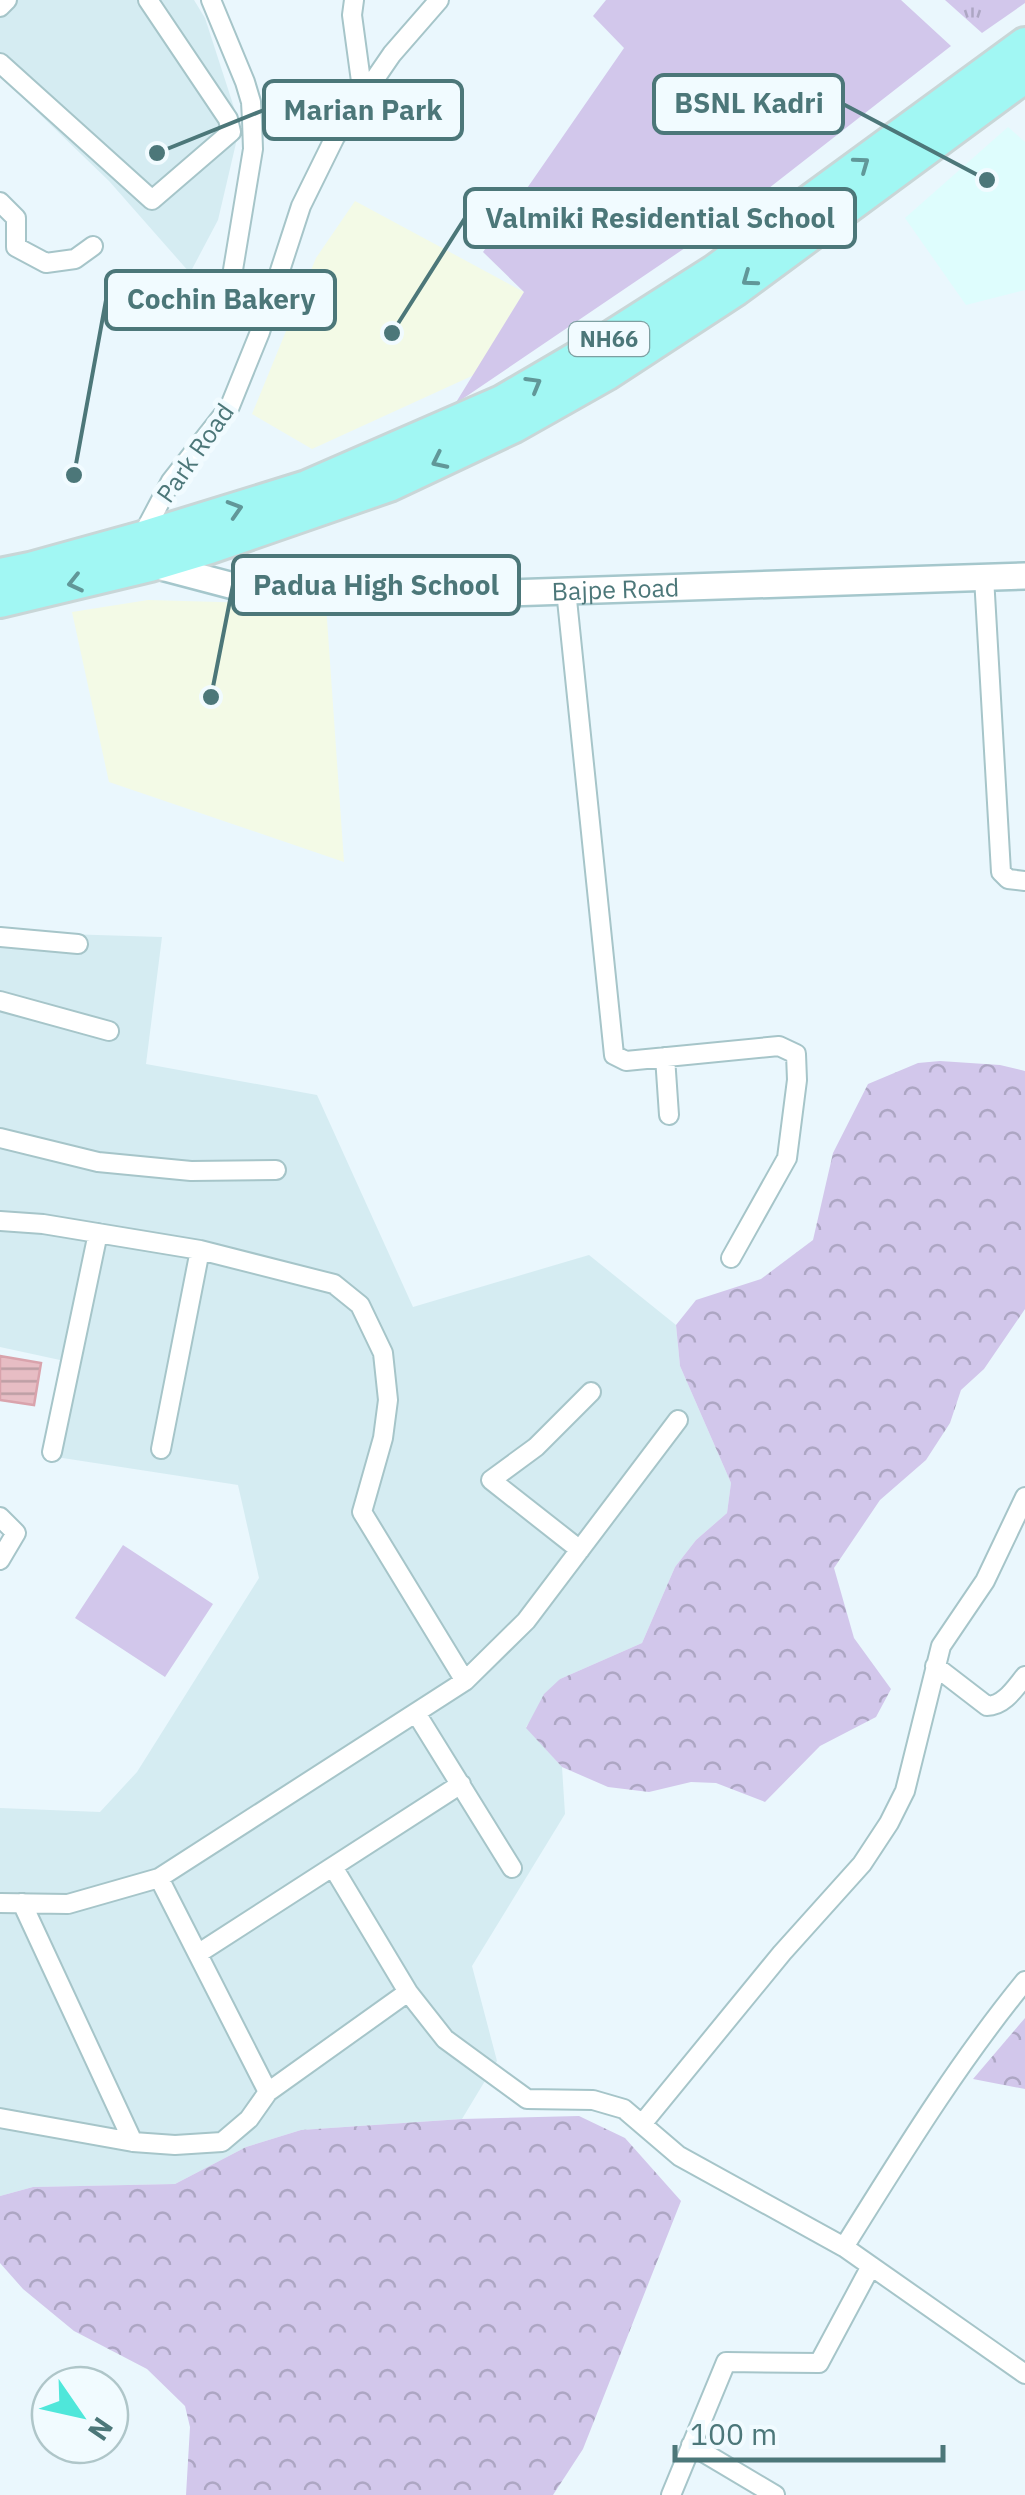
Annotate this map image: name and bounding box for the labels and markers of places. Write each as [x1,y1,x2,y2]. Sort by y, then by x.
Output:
callout: BSNL Kadri [654,75,843,133]
callout: Marian Park [264,81,462,139]
callout: Valmiki Residential School [465,189,855,247]
callout: Cochin Bakery [106,271,335,329]
callout: Padua High School [233,556,519,614]

